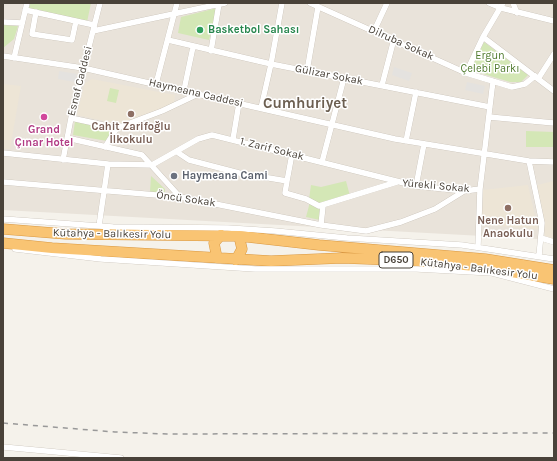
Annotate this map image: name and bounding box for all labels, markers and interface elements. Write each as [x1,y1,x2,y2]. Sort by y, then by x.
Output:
place label: Basketbol Sahası [208,23,299,37]
street label: Dilruba Sokak [366,23,436,63]
marker: Basketbol Sahası [195,25,205,35]
street label: Esnaf Caddesi [65,45,95,117]
park label: Ergun Çelebi Parkı [460,49,520,75]
street label: Gülizar Sokak [294,62,364,88]
street label: Haymeana Caddesi [148,76,244,110]
district label: Cumhuriyet [263,95,347,113]
marker: Cahit Zarifoğlu İlkokulu [126,109,136,119]
marker: Grand Çınar Hotel [39,112,49,122]
place label: Cahit Zarifoğlu İlkokulu [91,120,171,146]
place label: Grand Çınar Hotel [15,123,73,149]
street label: 1. Zarif Sokak [239,135,305,163]
place label: Haymeana Cami [182,169,268,183]
marker: Haymeana Cami [169,171,179,181]
street label: Yürekli Sokak [402,176,470,196]
street label: Öncü Sokak [155,188,217,210]
marker: Nene Hatun Anaokulu [503,203,513,213]
place label: Nene Hatun Anaokulu [477,214,539,240]
street label: Kütahya - Balıkesir Yolu [53,226,171,242]
road number: D650 [379,252,413,268]
street label: Kütahya - Balıkesir Yolu [420,255,538,283]

